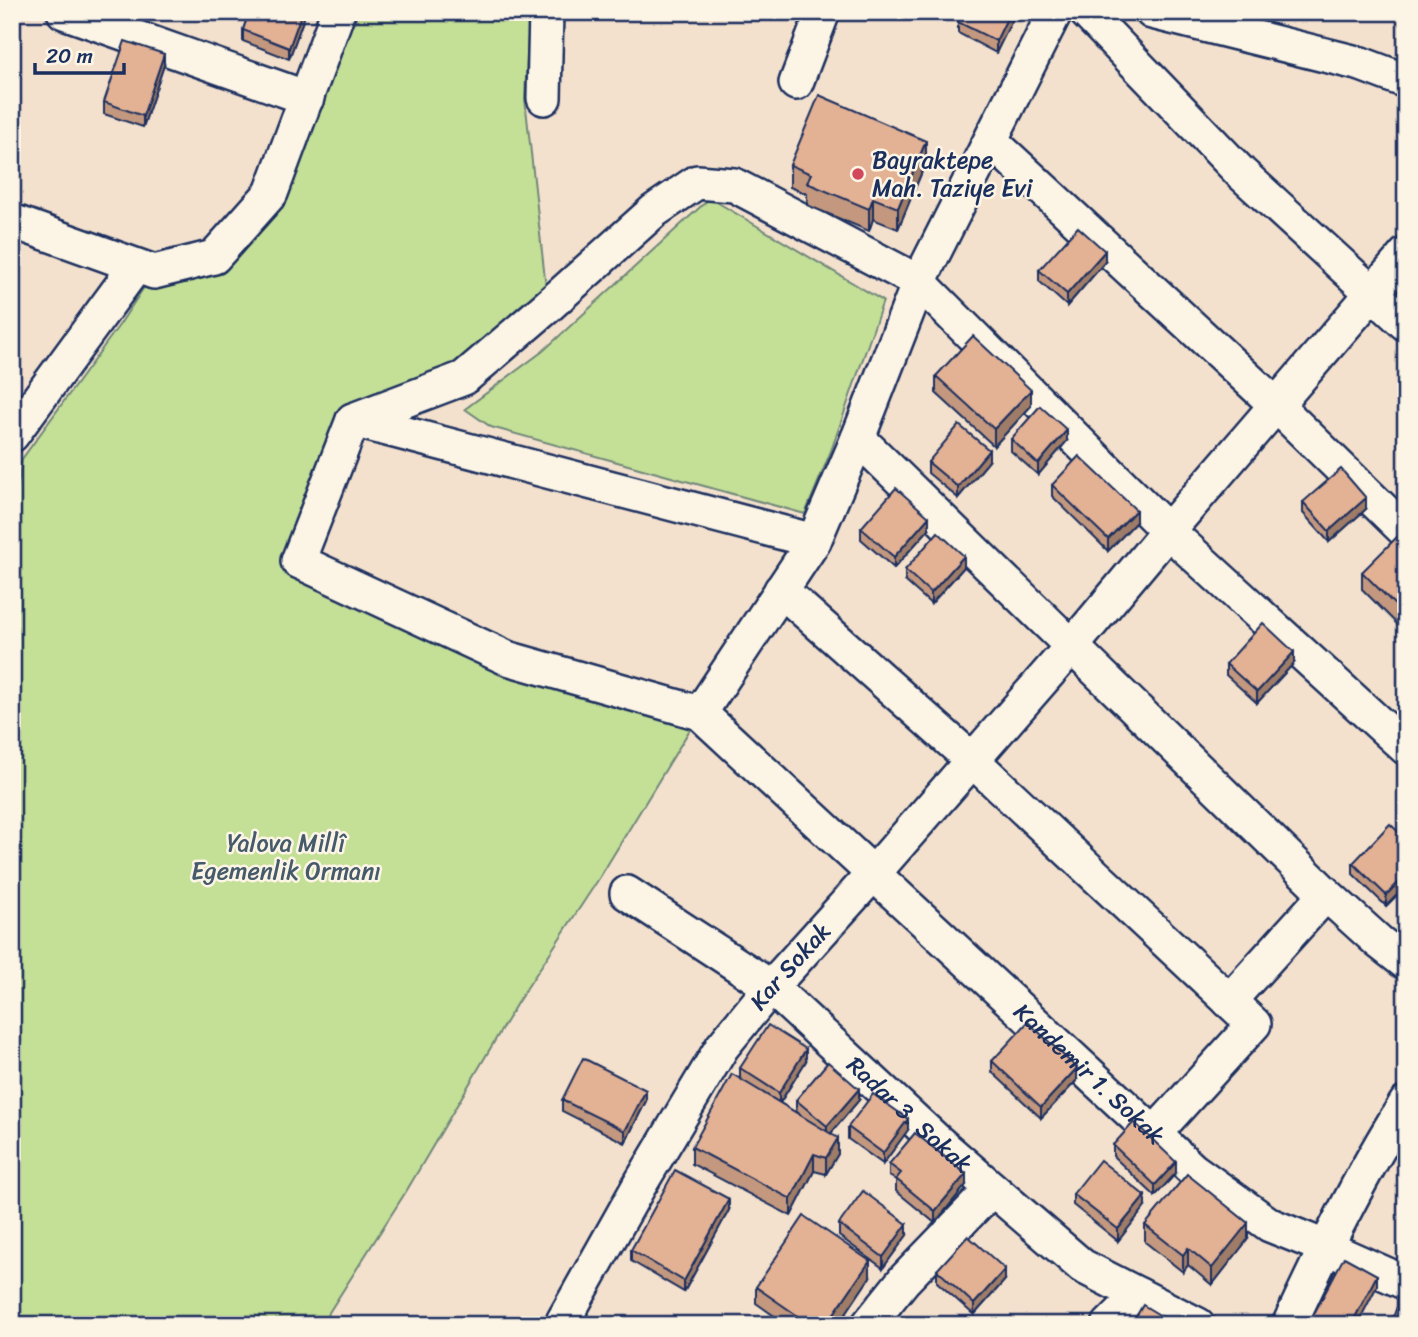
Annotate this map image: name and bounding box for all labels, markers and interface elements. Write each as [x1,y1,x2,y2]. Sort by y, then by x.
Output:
scale bar [35,32,124,76]
text: 20 m [46,37,93,75]
place label: Bayraktepe Mah. Taziye Evi [872,139,1034,209]
marker: Bayraktepe Mah. Taziye Evi [850,166,866,182]
park label: Yalova Millî Egemenlik Ormanı [191,822,381,892]
street label: Kar Sokak [739,912,842,1020]
street label: Kandemir 1. Sokak [1004,992,1175,1155]
street label: Radar 3. Sokak [836,1045,982,1184]

